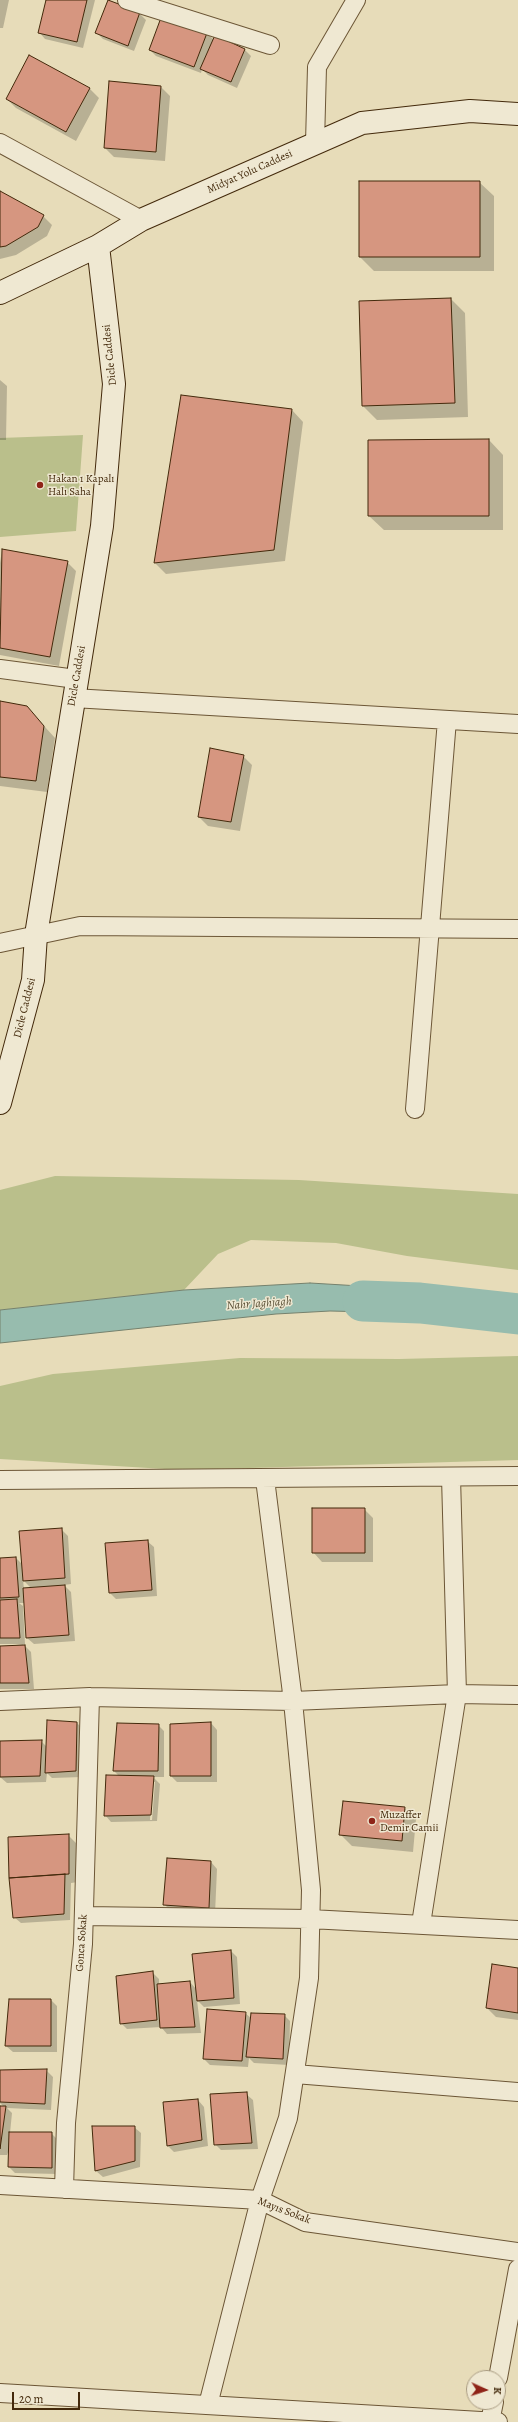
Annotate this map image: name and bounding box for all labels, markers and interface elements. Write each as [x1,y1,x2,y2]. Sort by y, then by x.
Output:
street label: Midyat Yolu Caddesi [205,147,295,197]
street label: Dicle Caddesi [100,324,120,386]
place label: Hakan 1 Kapalı Halı Saha [48,472,114,498]
marker: Hakan 1 Kapalı Halı Saha [35,480,45,490]
street label: Dicle Caddesi [65,645,89,707]
street label: Dicle Caddesi [11,977,39,1039]
water label: Nahr Jaghjagh [226,1295,292,1313]
place label: Muzaffer Demir Camii [380,1808,439,1834]
marker: Muzaffer Demir Camii [367,1816,377,1826]
street label: Gonca Sokak [73,1914,91,1972]
street label: Mayıs Sokak [256,2195,312,2227]
north arrow [466,2370,506,2410]
scale bar [14,2384,82,2410]
text: K [490,2387,505,2395]
text: 20 m [19,2391,43,2407]

